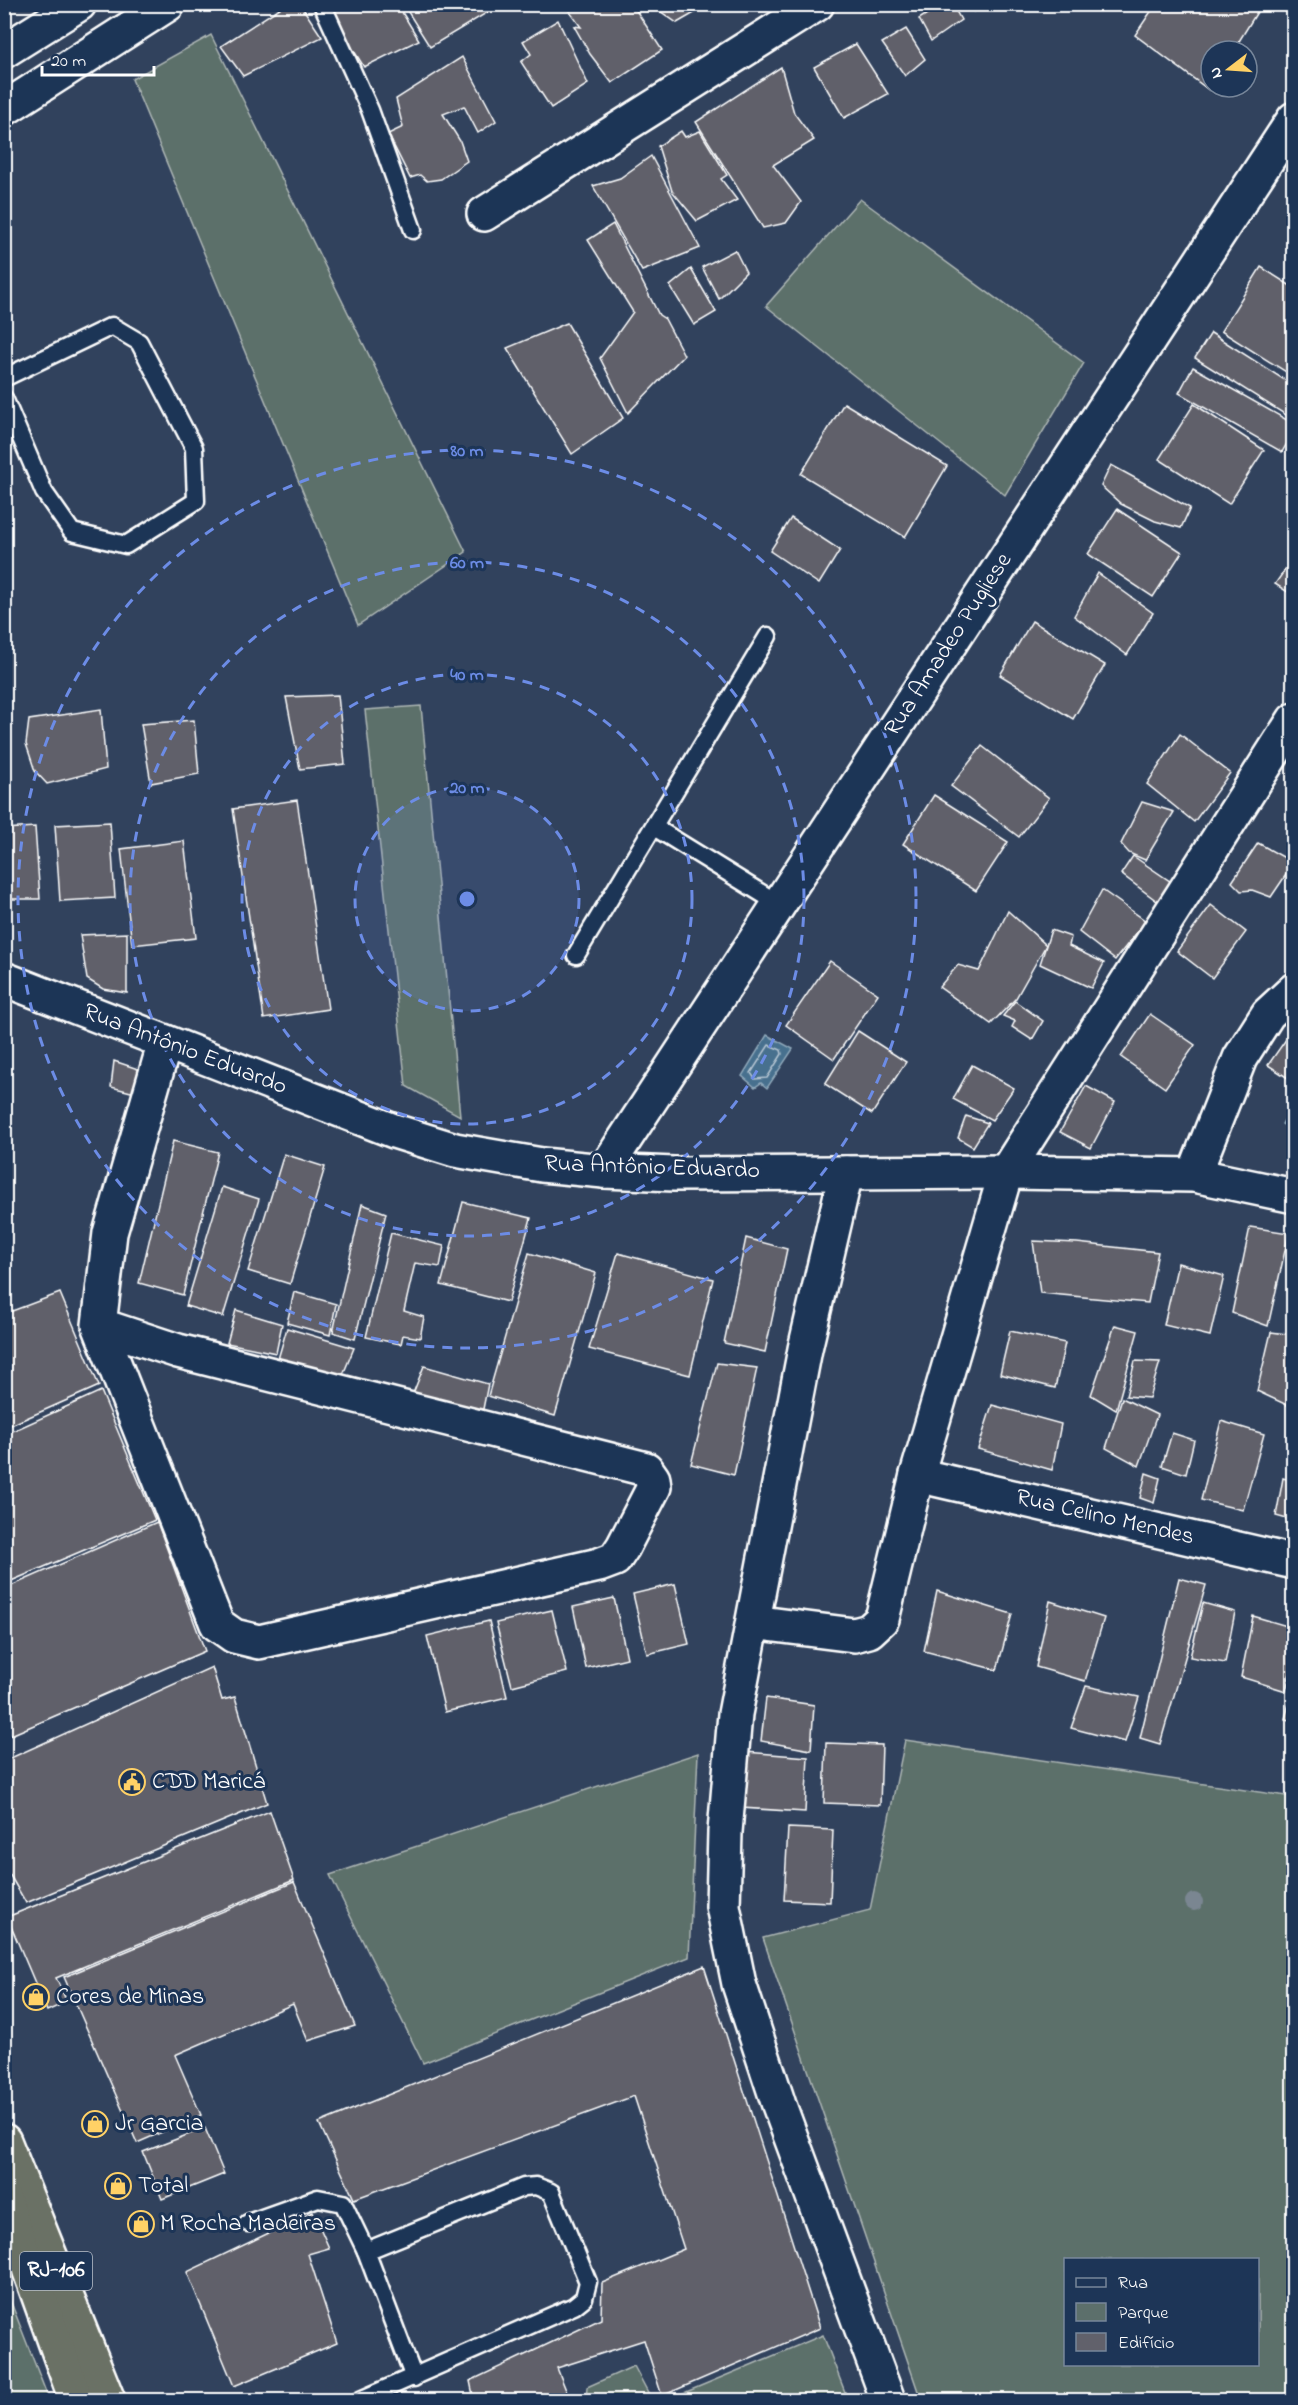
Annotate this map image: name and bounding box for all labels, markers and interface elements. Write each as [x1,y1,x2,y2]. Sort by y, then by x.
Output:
scale bar [42,39,154,77]
north arrow [1199,39,1259,99]
text: 20 m [51,49,86,75]
text: N [1203,64,1230,81]
text: 80 m [450,439,484,465]
street label: Rua Amadeo Pugliese [876,546,1022,744]
text: 60 m [450,551,484,577]
text: 40 m [450,663,484,689]
text: 20 m [448,776,485,802]
centre of rings [457,889,477,909]
street label: Rua Antônio Eduardo [78,995,292,1105]
street label: Rua Antônio Eduardo [544,1147,760,1189]
street label: Rua Celino Mendes [1012,1480,1198,1556]
place label: CDD Maricá [152,1765,265,1800]
public building icon: CDD Maricá [117,1767,147,1797]
place label: Cores de Minas [56,1980,204,2015]
shop icon: Cores de Minas [21,1982,51,2012]
place label: Jr Garcia [115,2107,204,2142]
shop icon: Jr Garcia [80,2109,110,2139]
place label: Total [138,2169,188,2204]
shop icon: Total [103,2171,133,2201]
place label: M Rocha Madeiras [160,2207,336,2242]
shop icon: M Rocha Madeiras [126,2209,156,2239]
road number: RJ-106 [20,2252,92,2290]
legend [1064,2258,1259,2366]
text: Rua [1118,2271,1148,2297]
text: Parque [1118,2301,1169,2327]
text: Edifício [1118,2331,1174,2357]

